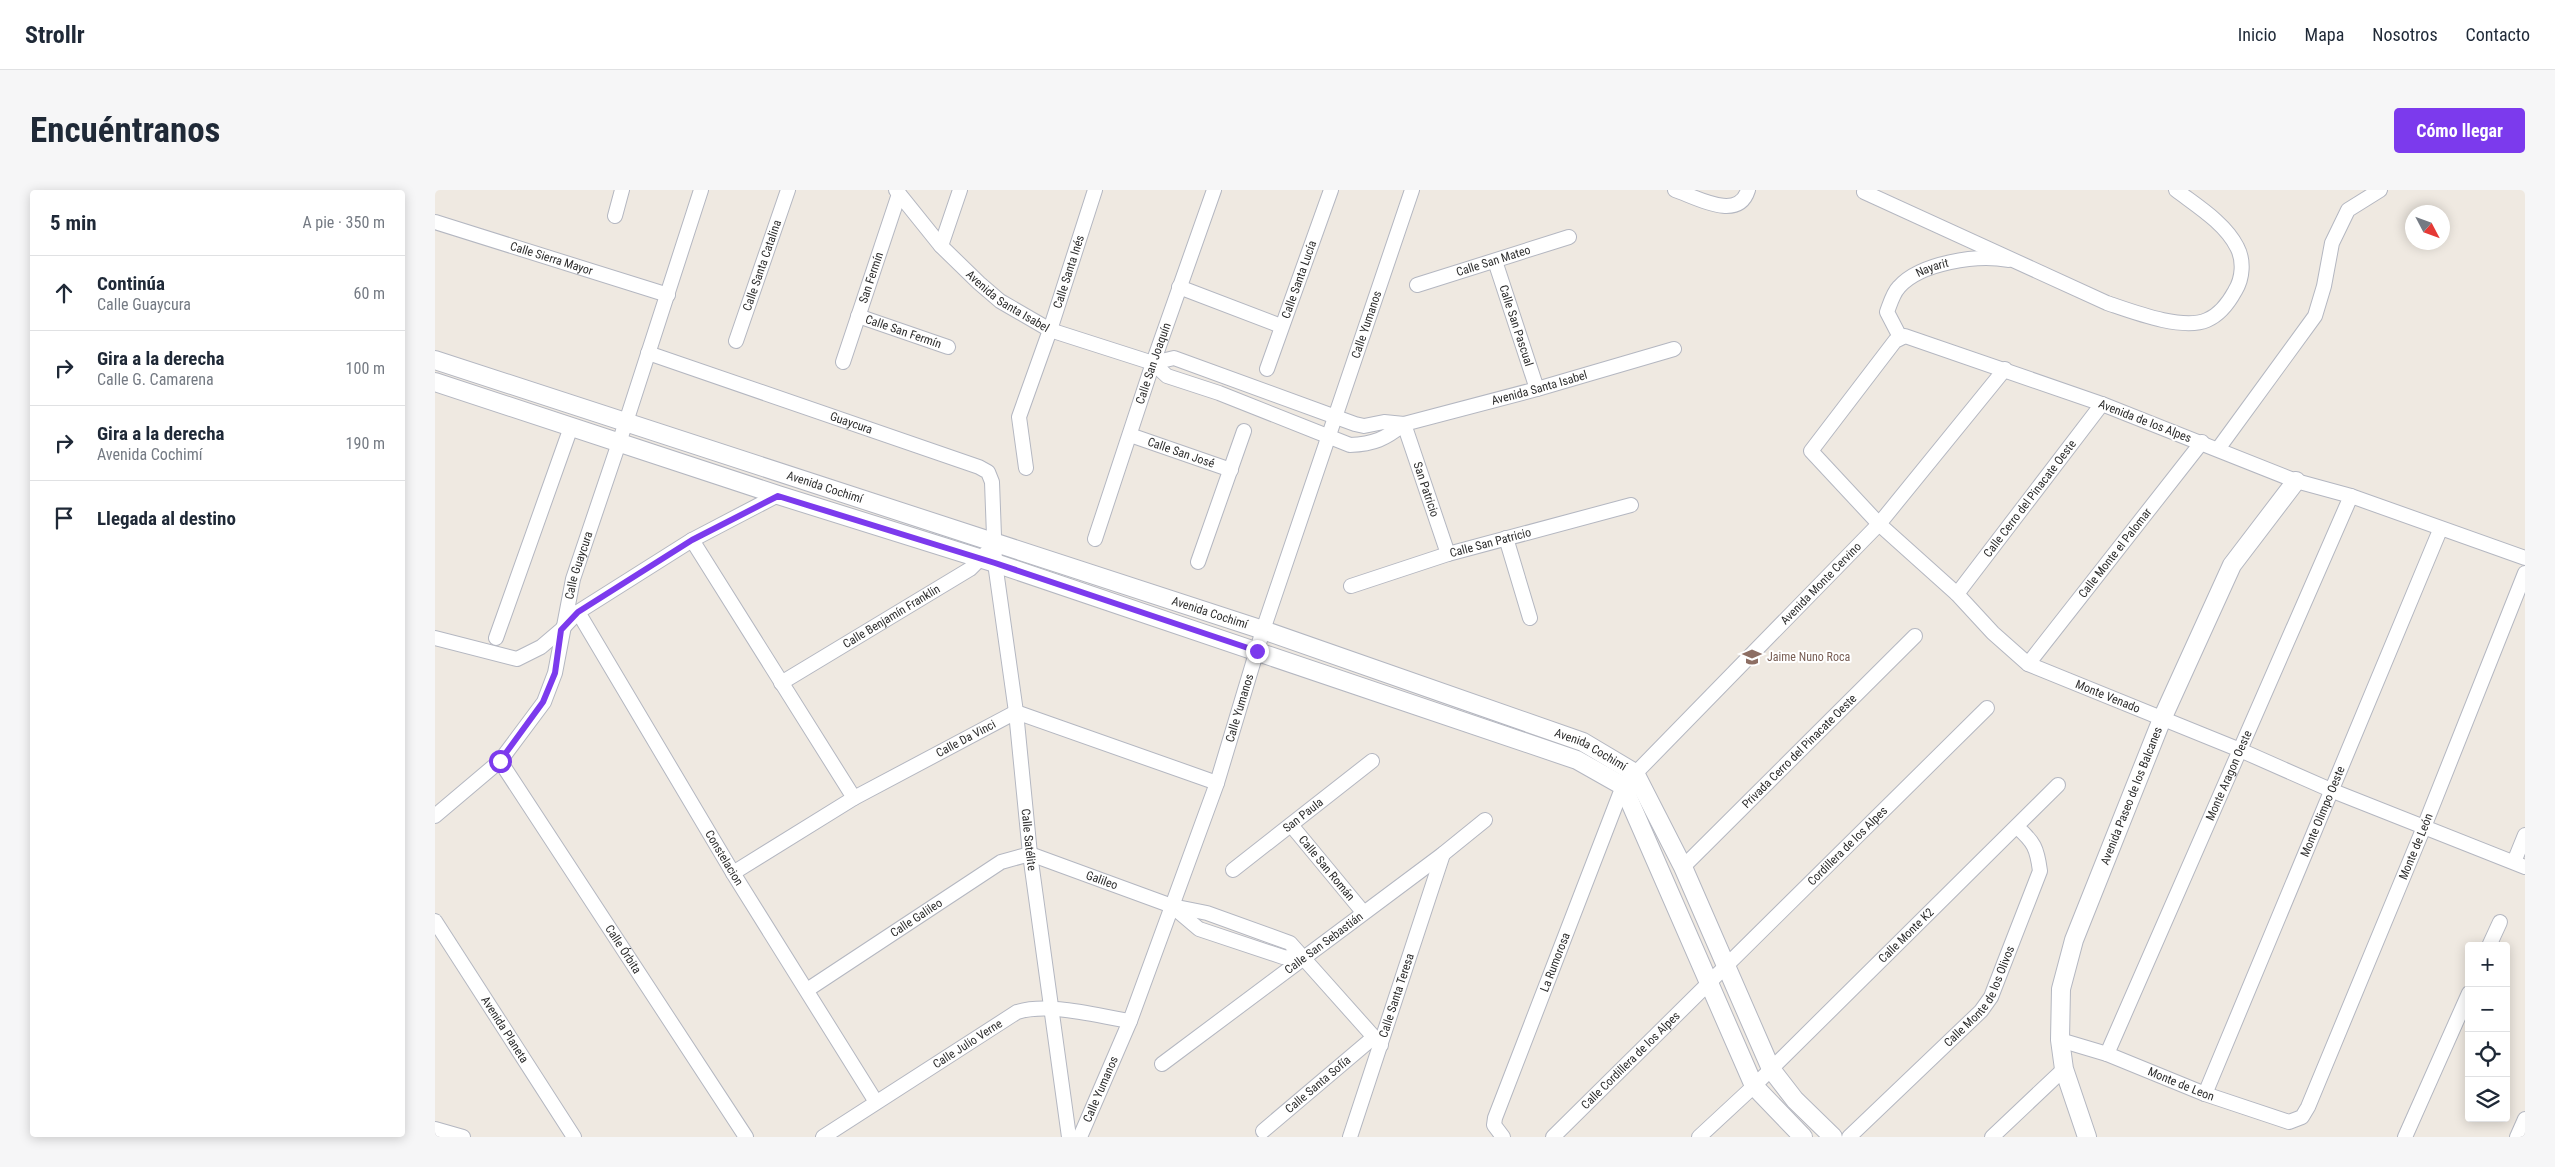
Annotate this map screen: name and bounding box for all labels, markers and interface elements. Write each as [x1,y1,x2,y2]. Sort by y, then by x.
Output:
text: Strollr [25,21,85,49]
text: Inicio [2238,24,2277,45]
text: Mapa [2305,24,2344,45]
text: Nosotros [2372,24,2438,45]
text: Contacto [2466,24,2530,45]
button: Cómo llegar [2394,108,2525,153]
text: Encuéntranos [30,110,221,151]
north arrow [2405,205,2450,250]
text: 5 min [50,211,97,235]
text: A pie · 350 m [302,213,385,232]
street label: Calle Santa Catalina [740,218,784,313]
street label: Calle Santa Inés [1050,233,1087,310]
street label: Calle Santa Lucía [1279,238,1319,320]
street label: Calle Sierra Mayor [508,239,595,278]
street label: Calle San Mateo [1454,243,1532,279]
street label: San Fermín [856,250,886,305]
street label: Nayarit [1913,256,1950,280]
street label: Avenida Santa Isabel [963,267,1052,335]
text: Continúa [97,272,165,295]
icon: ahead [50,279,78,307]
street label: Calle San Pascual [1496,283,1536,368]
text: 60 m [353,284,385,303]
street label: Calle Yumanos [1349,289,1384,360]
text: Calle Guaycura [97,295,191,314]
street label: Calle San Fermín [863,312,944,351]
street label: Calle San Joaquín [1133,321,1174,406]
text: Gira a la derecha [97,347,224,370]
icon: right [50,354,78,382]
text: 100 m [346,359,385,378]
street label: Avenida Santa Isabel [1490,368,1589,408]
text: Calle G. Camarena [97,370,214,389]
street label: Avenida de los Alpes [2097,397,2193,445]
street label: Guaycura [828,409,875,437]
text: Gira a la derecha [97,422,224,445]
icon: right [50,429,78,457]
text: 190 m [346,434,385,453]
street label: Calle San José [1146,435,1217,471]
street label: Calle Cerro del Pinacate Oeste [1981,437,2079,560]
text: Avenida Cochimí [97,445,202,464]
street label: San Patricio [1410,460,1442,519]
street label: Avenida Cochimí [785,468,866,506]
icon: arrive [50,504,78,532]
street label: Calle Monte el Palomar [2076,505,2155,601]
text: Llegada al destino [97,507,236,530]
street label: Calle San Patricio [1448,525,1533,560]
street label: Calle Guaycura [562,529,596,601]
street label: Avenida Monte Cervino [1778,540,1864,627]
street label: Calle Benjamín Franklin [840,582,943,651]
street label: Avenida Cochimí [1170,594,1251,632]
route end [1246,640,1269,663]
school or university icon: Jaime Nuno Roca [1741,646,1763,668]
place label: Jaime Nuno Roca [1767,650,1850,664]
street label: Calle Yumanos [1223,672,1256,744]
street label: Monte Venado [2073,677,2142,716]
street label: Privada Cerro del Pinacate Oeste [1739,691,1860,811]
street label: Calle Da Vinci [934,717,998,760]
street label: Avenida Paseo de los Balcanes [2098,725,2165,867]
street label: Avenida Cochimí [1553,726,1630,774]
street label: Monte Aragon Oeste [2203,728,2255,823]
route start [489,750,512,773]
street label: Monte Olimpo Oeste [2298,764,2348,859]
street label: San Paula [1280,795,1326,835]
street label: Cordillera de los Alpes [1805,804,1890,888]
street label: Calle Satélite [1019,808,1039,872]
street label: Monte de León [2396,811,2436,882]
street label: Constelacion [702,828,746,888]
street label: Calle San Román [1296,833,1358,904]
street label: Galileo [1084,868,1120,893]
street label: Calle Galileo [888,896,945,940]
street label: Calle Monte K2 [1876,905,1937,966]
street label: Calle San Sebastián [1282,909,1366,977]
street label: Calle Órbita [602,922,644,976]
street label: La Rumorosa [1537,930,1573,994]
map controls [2465,942,2510,1122]
button: + [2465,942,2510,987]
street label: Calle Monte de los Olivos [1941,944,2017,1050]
street label: Calle Santa Teresa [1376,951,1417,1039]
button: − [2465,987,2510,1032]
street label: Avenida Planeta [478,994,531,1066]
street label: Calle Cordillera de los Alpes [1578,1009,1683,1112]
street label: Calle Julio Verne [930,1016,1005,1071]
button: locate [2465,1032,2510,1077]
street label: Calle Santa Sofía [1283,1053,1354,1116]
street label: Calle Yumanos [1080,1054,1121,1124]
street label: Monte de Leon [2146,1064,2216,1104]
button: layers [2465,1077,2510,1122]

